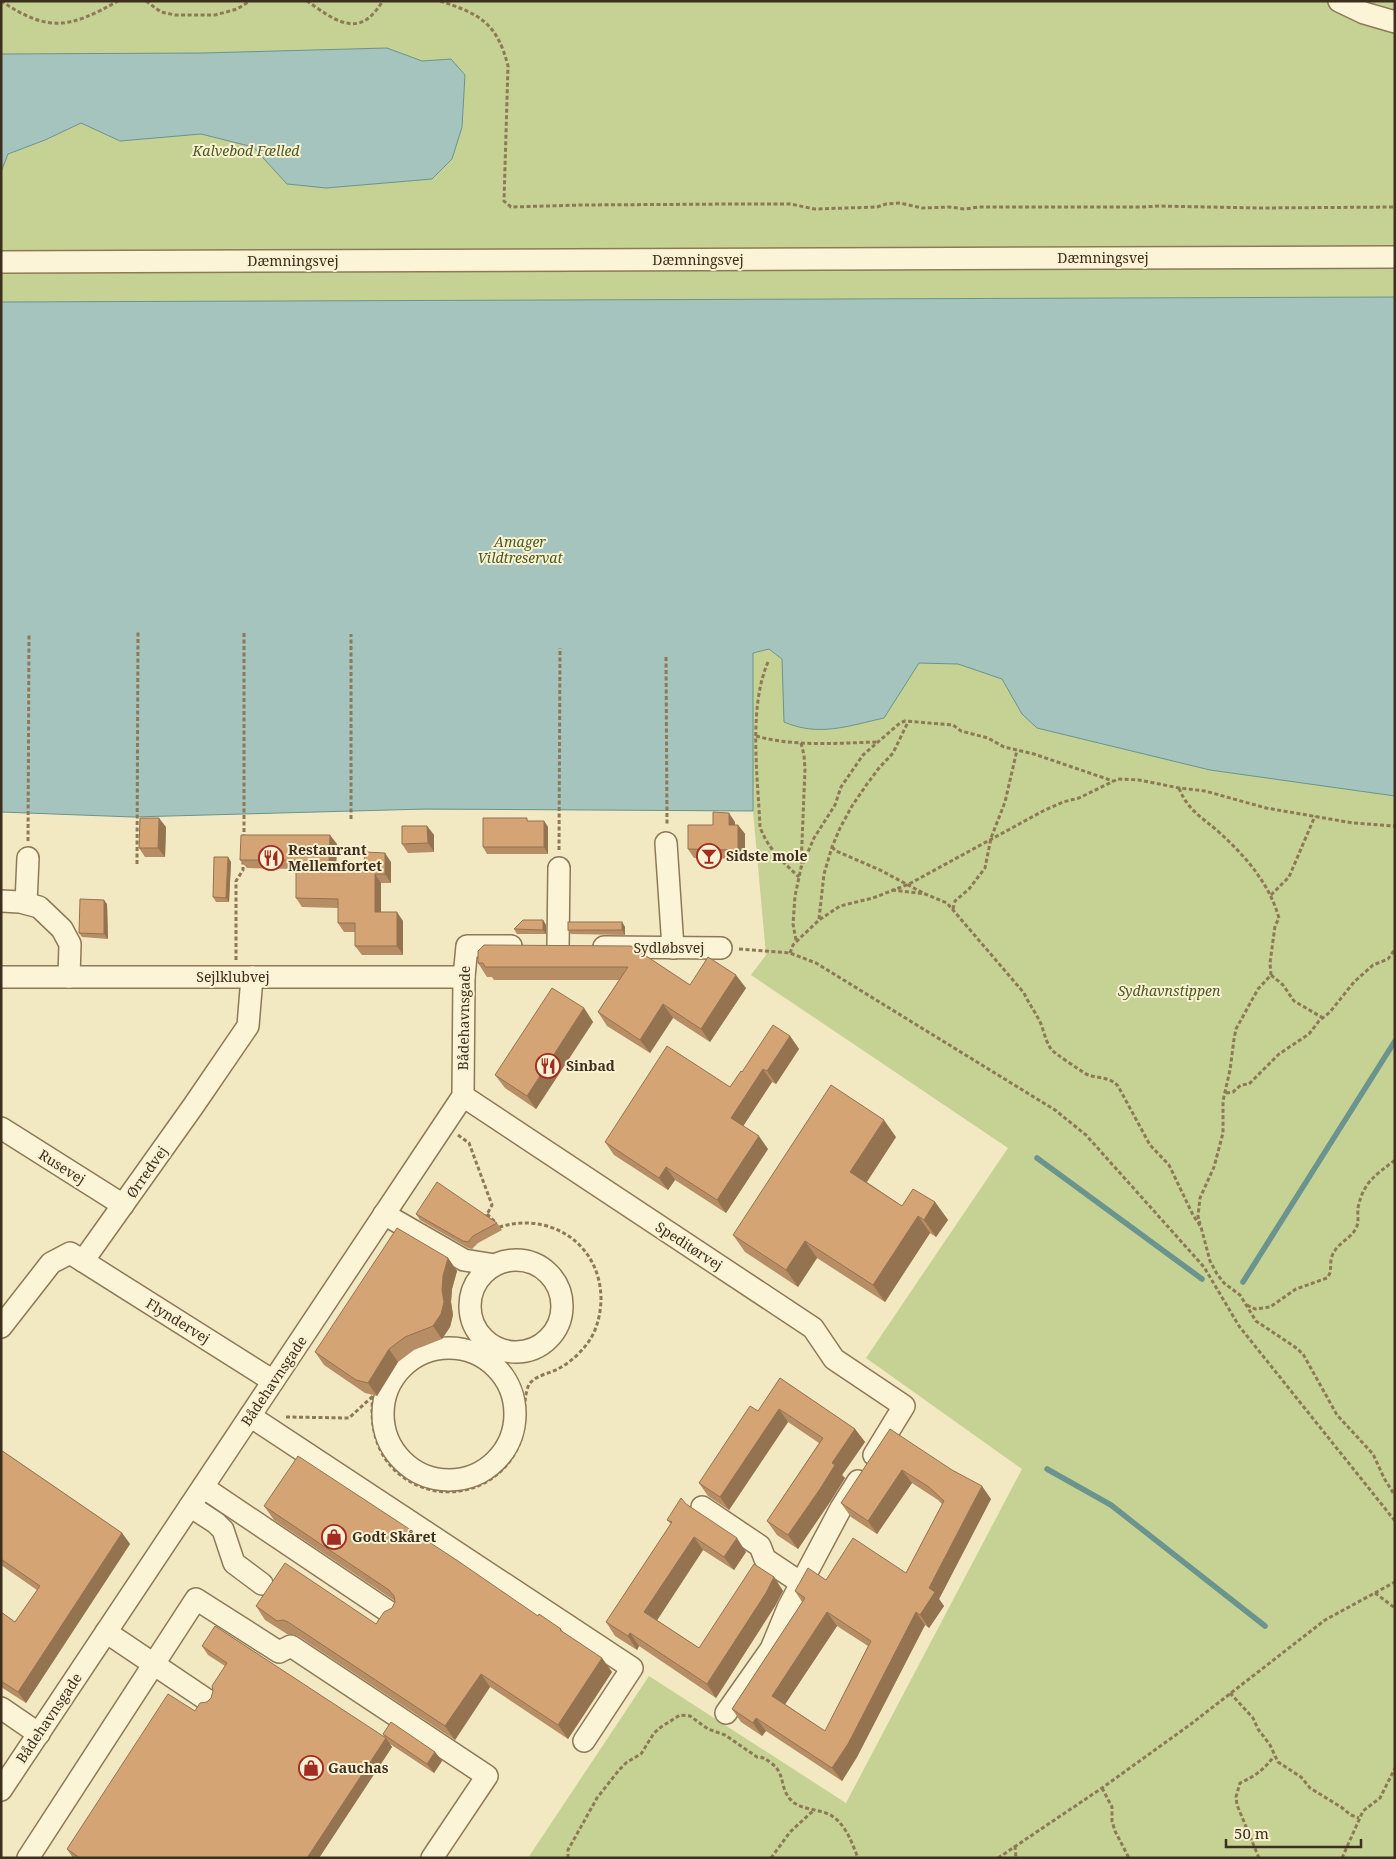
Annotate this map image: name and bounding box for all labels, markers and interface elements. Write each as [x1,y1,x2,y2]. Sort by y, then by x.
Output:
park label: Kalvebod Fælled [192,141,300,160]
street label: Dæmningsvej [1057,248,1149,267]
street label: Dæmningsvej [652,250,744,269]
street label: Dæmningsvej [247,251,339,270]
park label: Amager Vildtreservat [477,532,563,567]
place label: Restaurant Mellemfortet [288,840,382,875]
bar icon: Sidste mole [696,843,722,869]
restaurant icon: Restaurant Mellemfortet [258,845,284,871]
place label: Sidste mole [726,846,808,865]
street label: Sydløbsvej [634,938,704,957]
street label: Bådehavnsgade [453,965,474,1071]
street label: Sejlklubvej [196,967,270,986]
park label: Sydhavnstippen [1118,981,1221,1000]
restaurant icon: Sinbad [535,1053,561,1079]
place label: Sinbad [566,1056,615,1075]
street label: Ørredvej [122,1142,171,1202]
street label: Rusevej [35,1145,89,1188]
street label: Speditørvej [652,1217,726,1274]
street label: Flyndervej [143,1293,214,1348]
street label: Bådehavnsgade [236,1332,311,1429]
shop icon: Godt Skåret [321,1524,347,1550]
place label: Godt Skåret [352,1527,437,1546]
street label: Bådehavnsgade [11,1669,86,1766]
shop icon: Gauchas [298,1755,324,1781]
place label: Gauchas [328,1758,389,1777]
scale bar [1226,1816,1361,1848]
text: 50 m [1234,1823,1269,1843]

